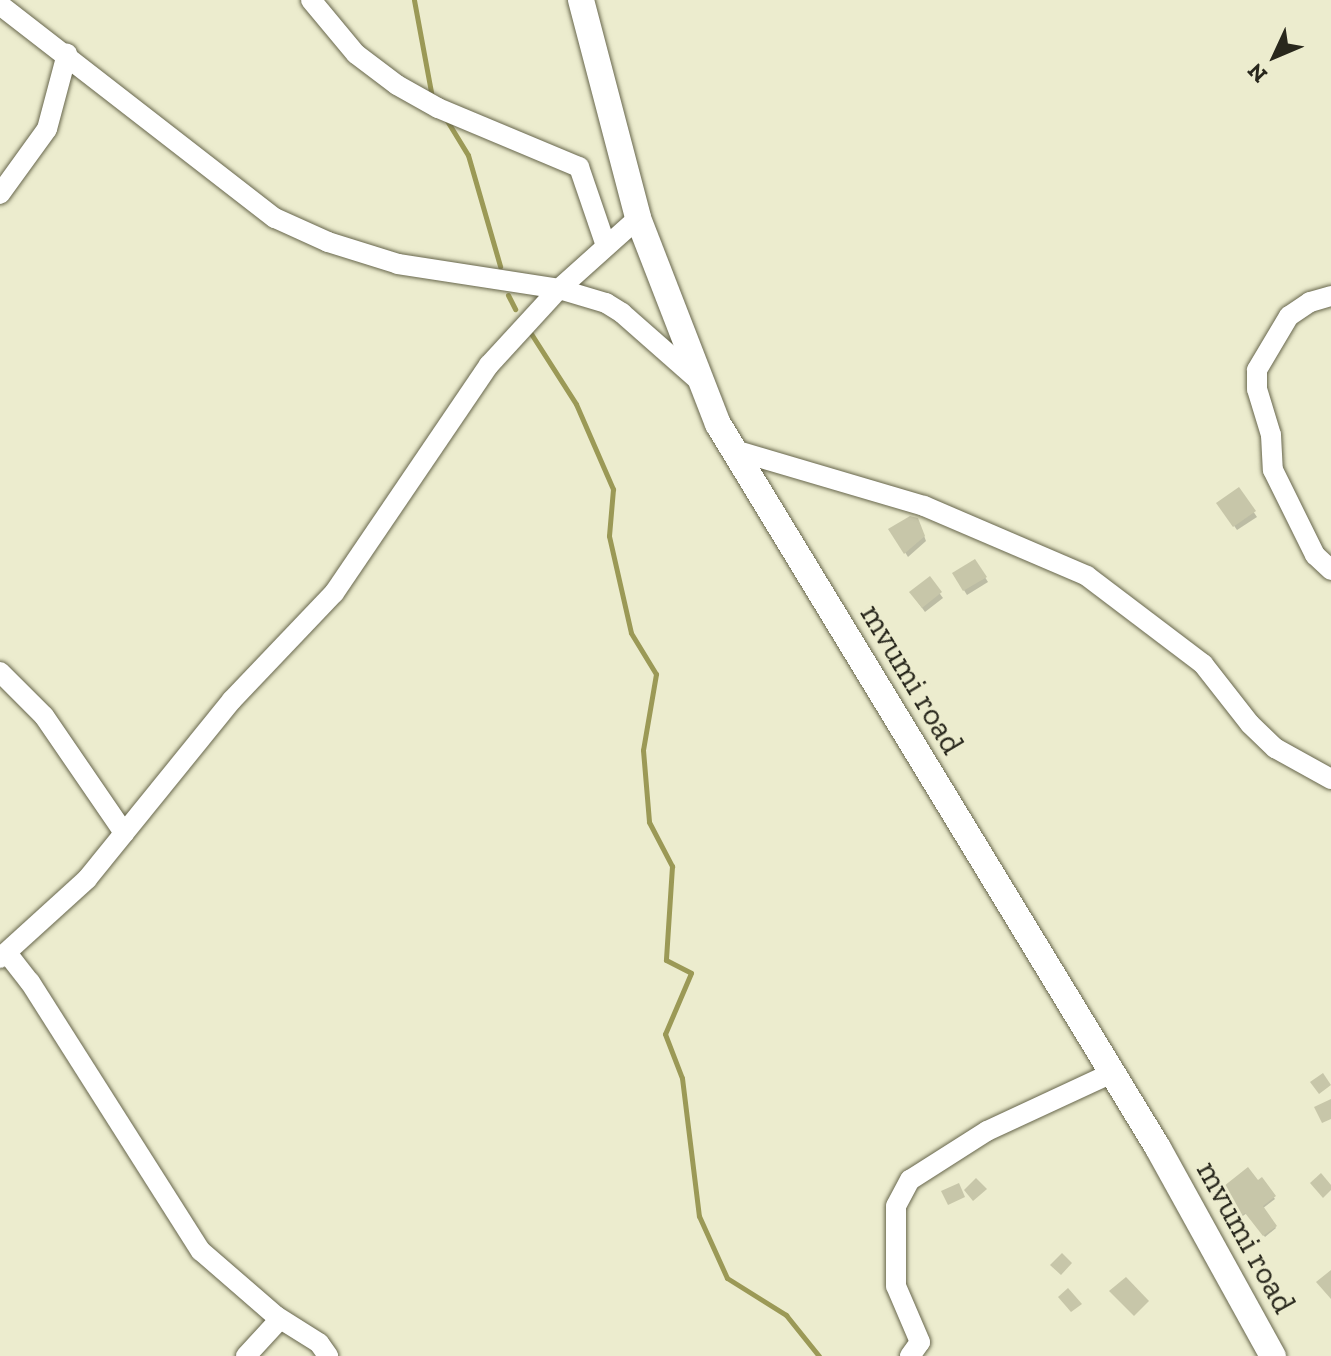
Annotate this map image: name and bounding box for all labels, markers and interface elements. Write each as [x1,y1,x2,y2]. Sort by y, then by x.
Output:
north arrow [1235,16,1315,96]
text: N [1242,58,1273,88]
street label: mvumi road [852,597,972,761]
street label: mvumi road [1189,1154,1303,1320]

